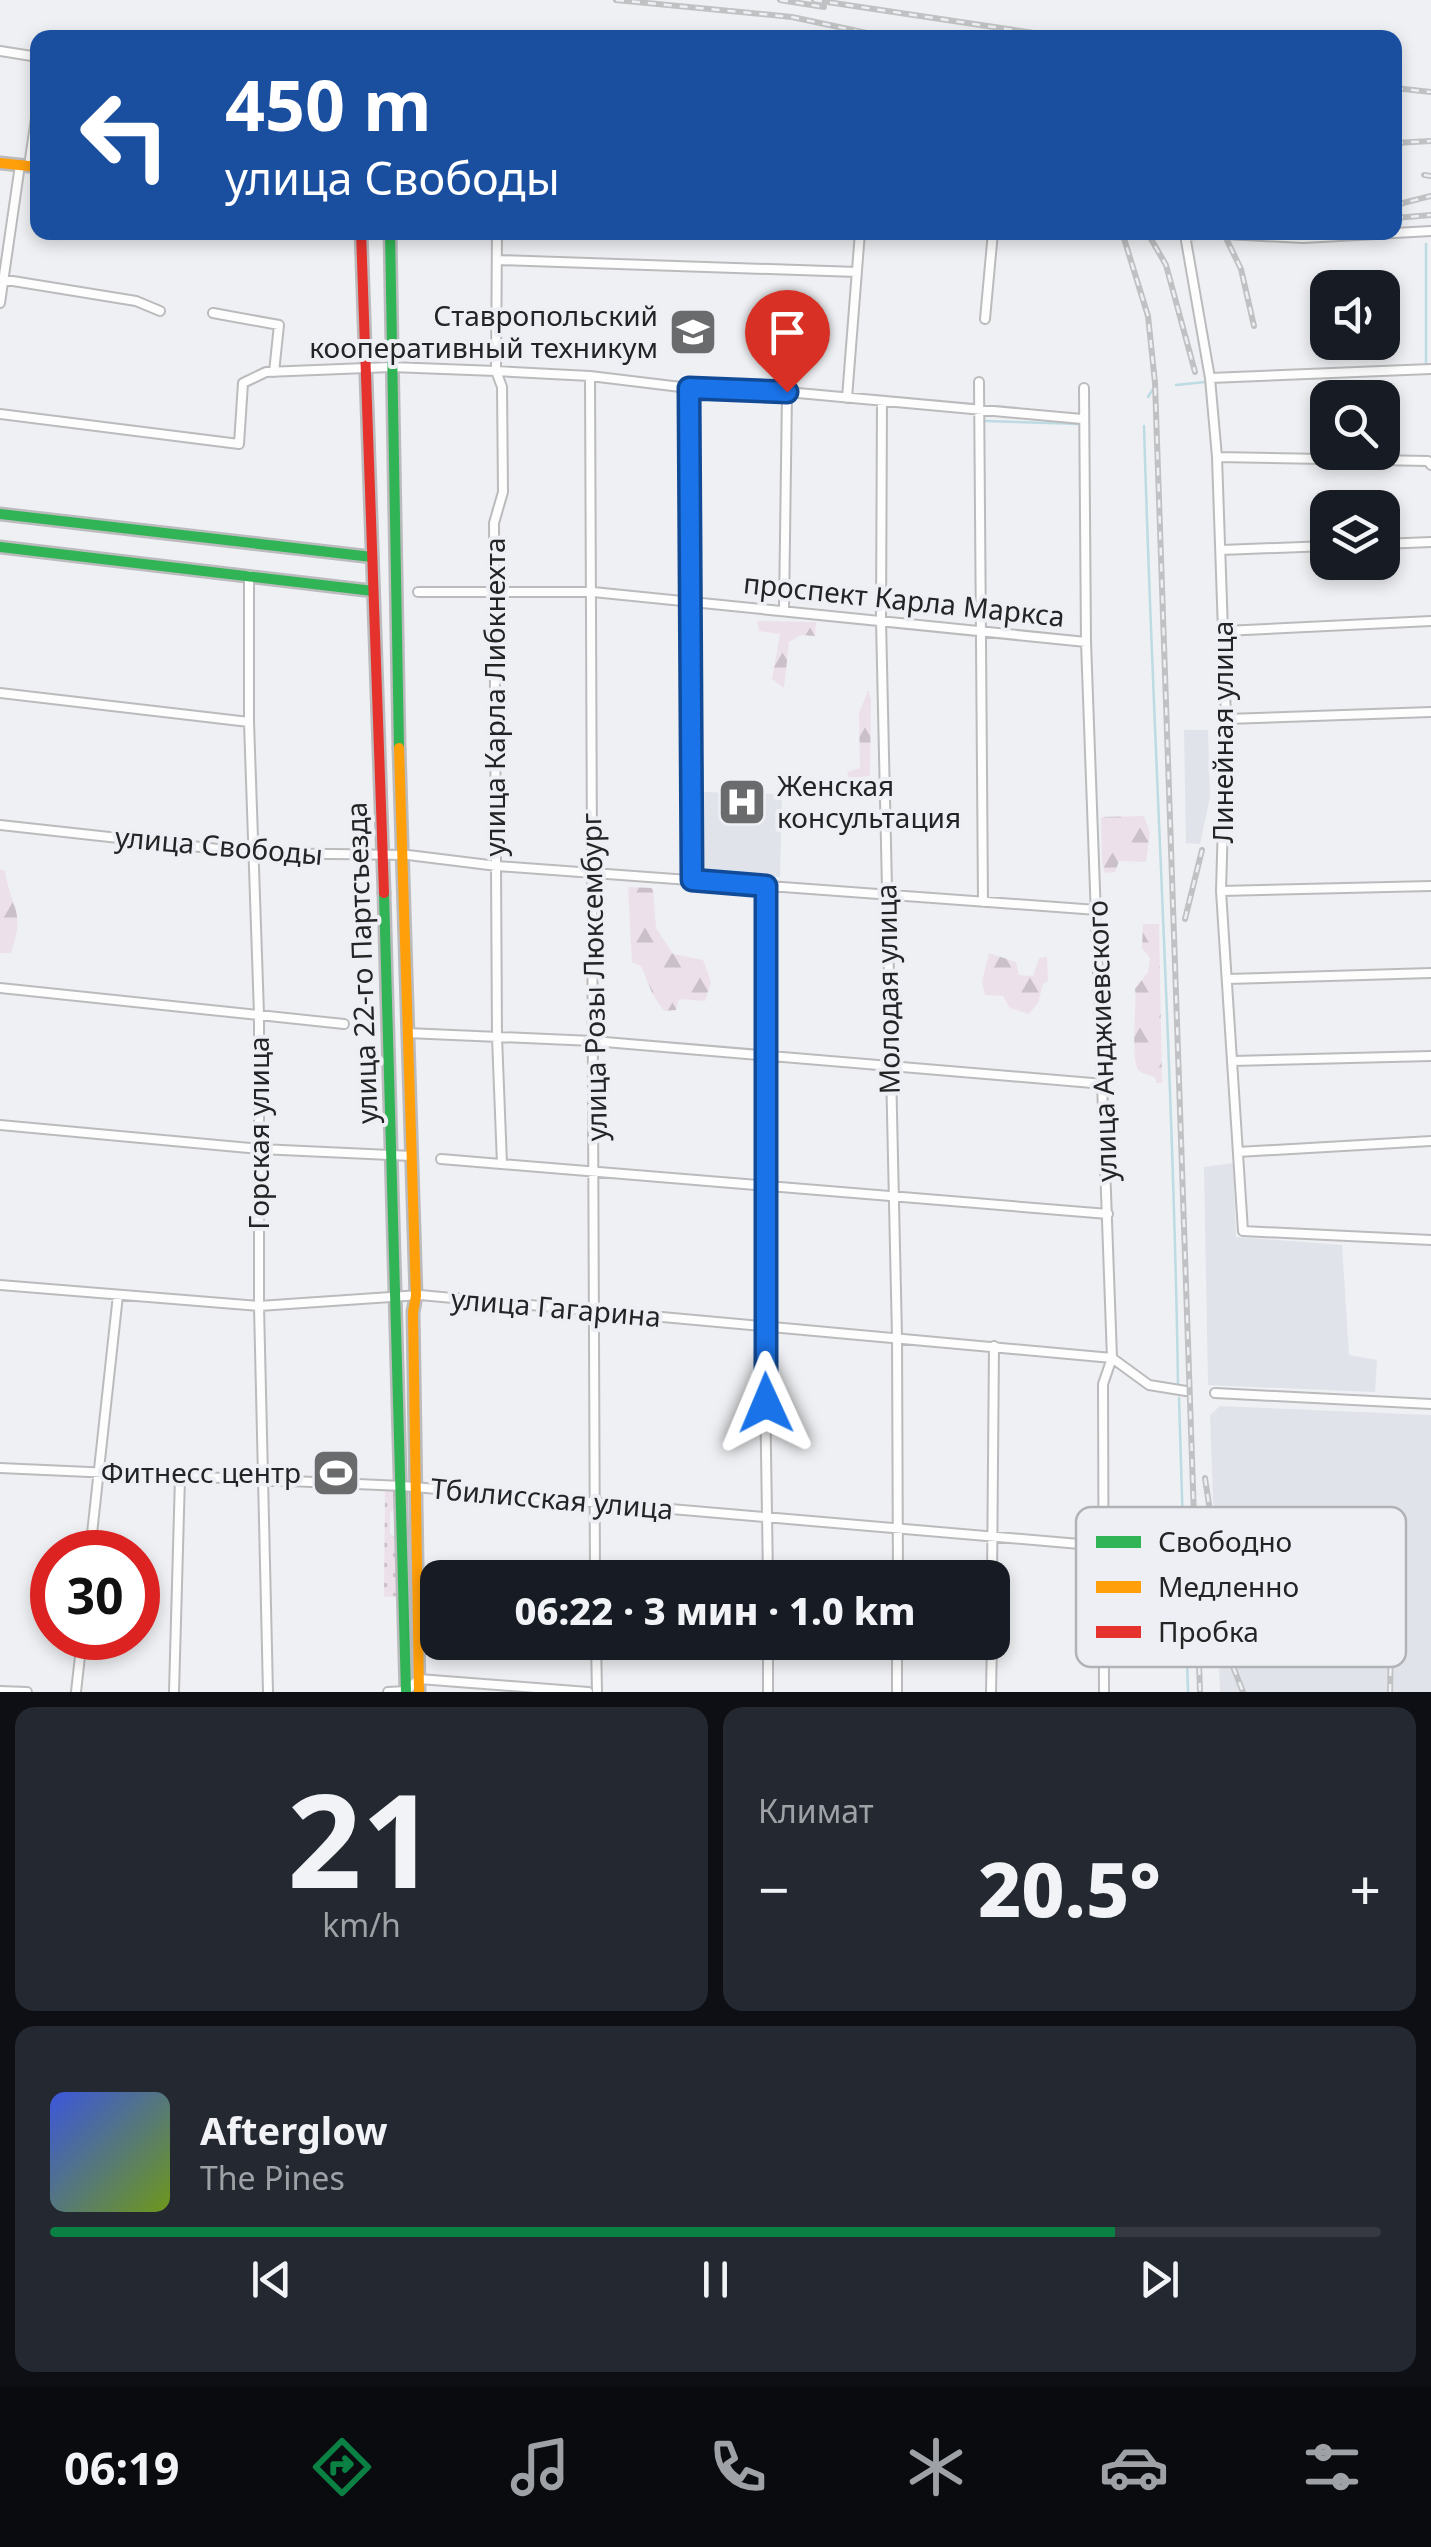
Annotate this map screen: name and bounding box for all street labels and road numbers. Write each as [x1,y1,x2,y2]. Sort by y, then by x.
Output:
street label: улица Карла Либкнехта [475,537,513,857]
street label: проспект Карла Маркса [742,563,1067,635]
street label: Линейная улица [1203,621,1241,843]
street label: улица 22-го Партсъезда [336,801,386,1125]
street label: улица Розы Люксембург [571,813,615,1141]
street label: улица Свободы [114,817,325,873]
street label: Молодая улица [866,884,908,1094]
street label: улица Анджиевского [1077,899,1125,1183]
street label: Горская улица [239,1036,277,1230]
street label: улица Гагарина [450,1279,663,1335]
street label: Тбилисская улица [429,1468,675,1528]

